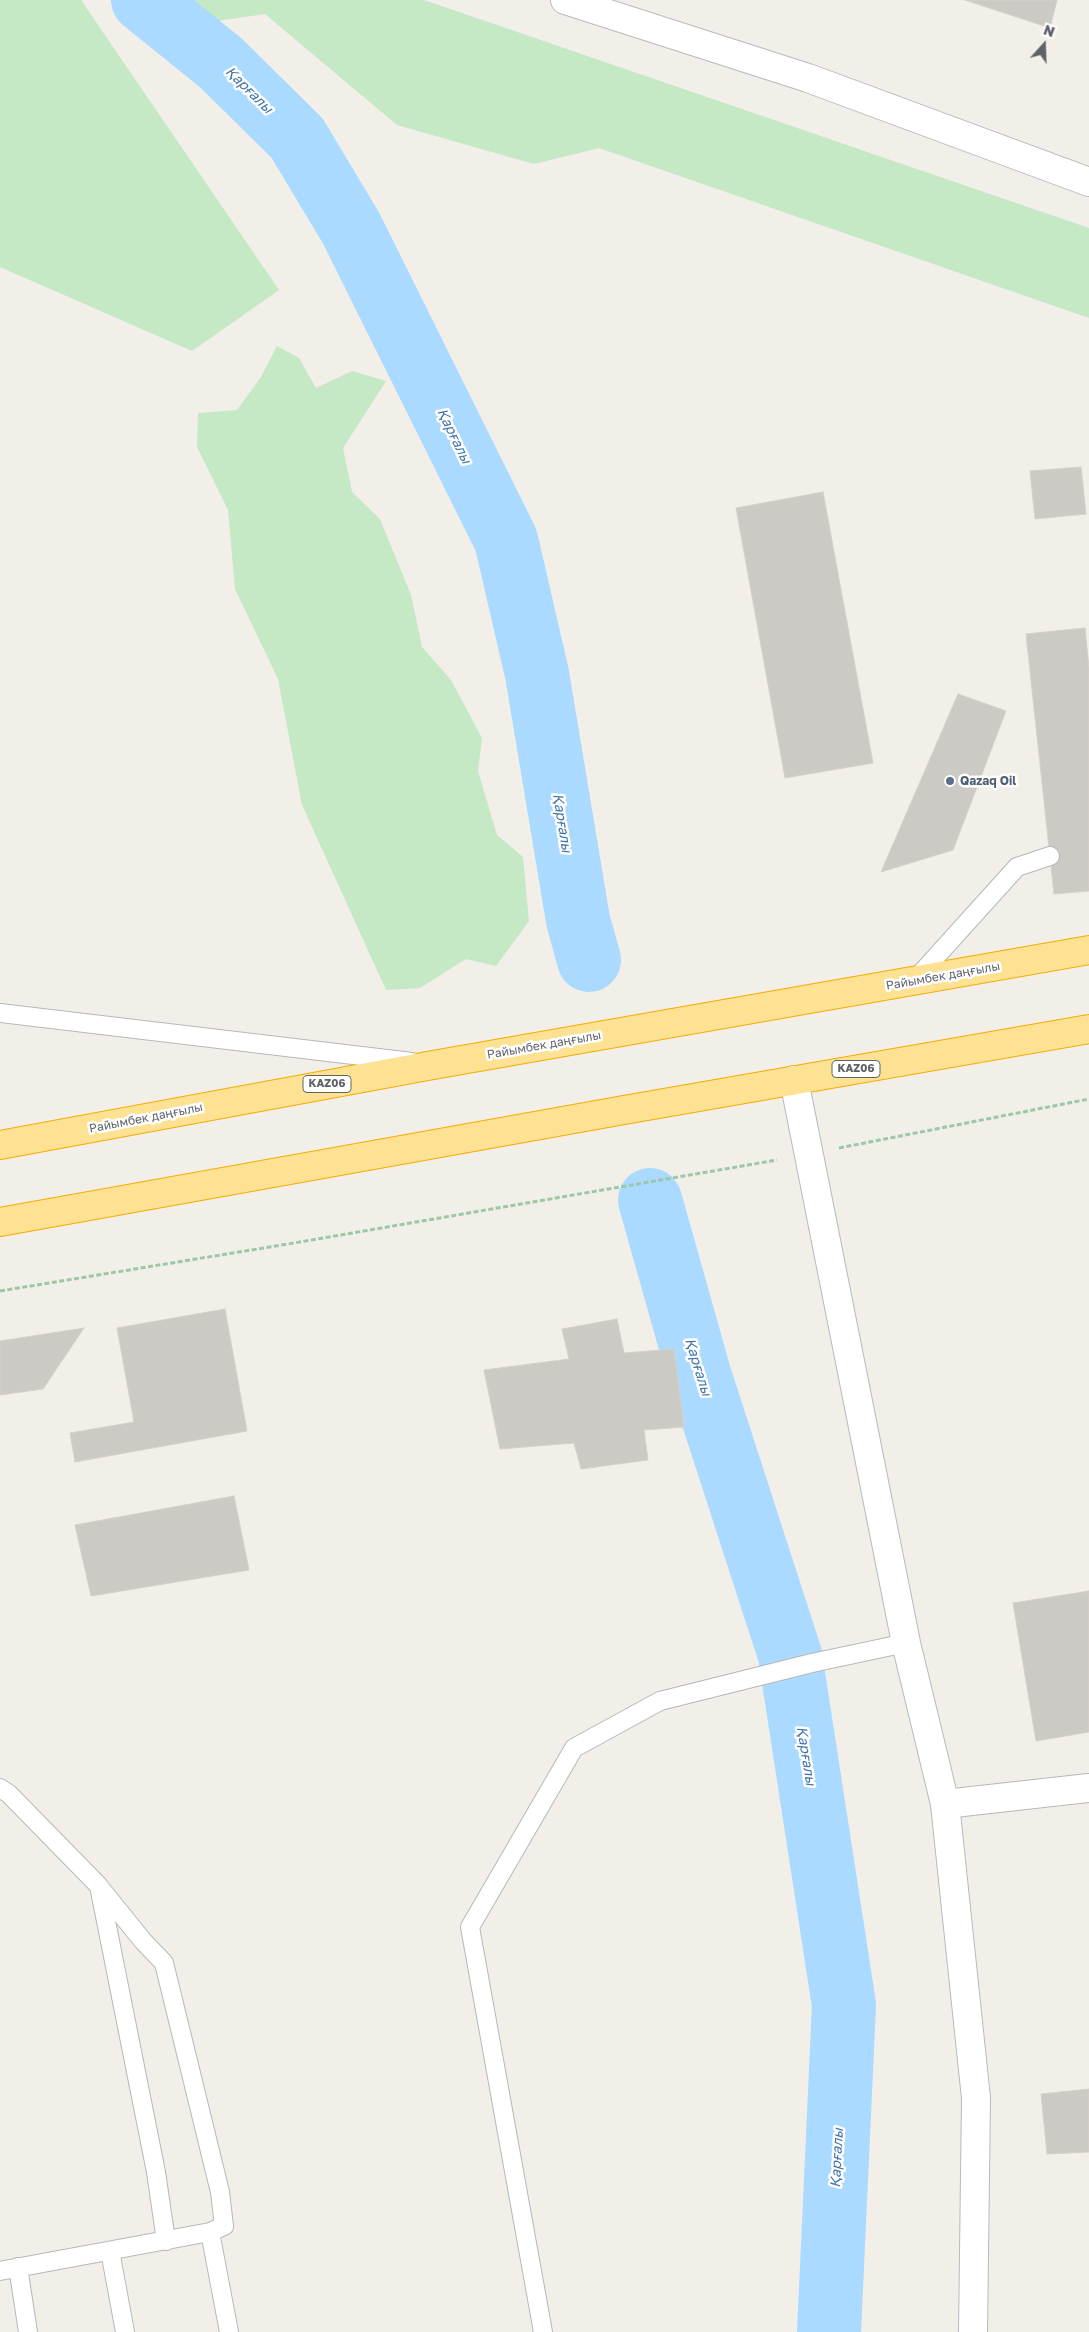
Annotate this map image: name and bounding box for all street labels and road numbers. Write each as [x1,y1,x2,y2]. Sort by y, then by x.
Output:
street label: Райымбек даңғылы [885,959,1001,993]
street label: Райымбек даңғылы [486,1028,602,1062]
road number: KАZ06 [832,1060,880,1078]
road number: KАZ06 [303,1076,351,1092]
street label: Райымбек даңғылы [88,1100,204,1136]

